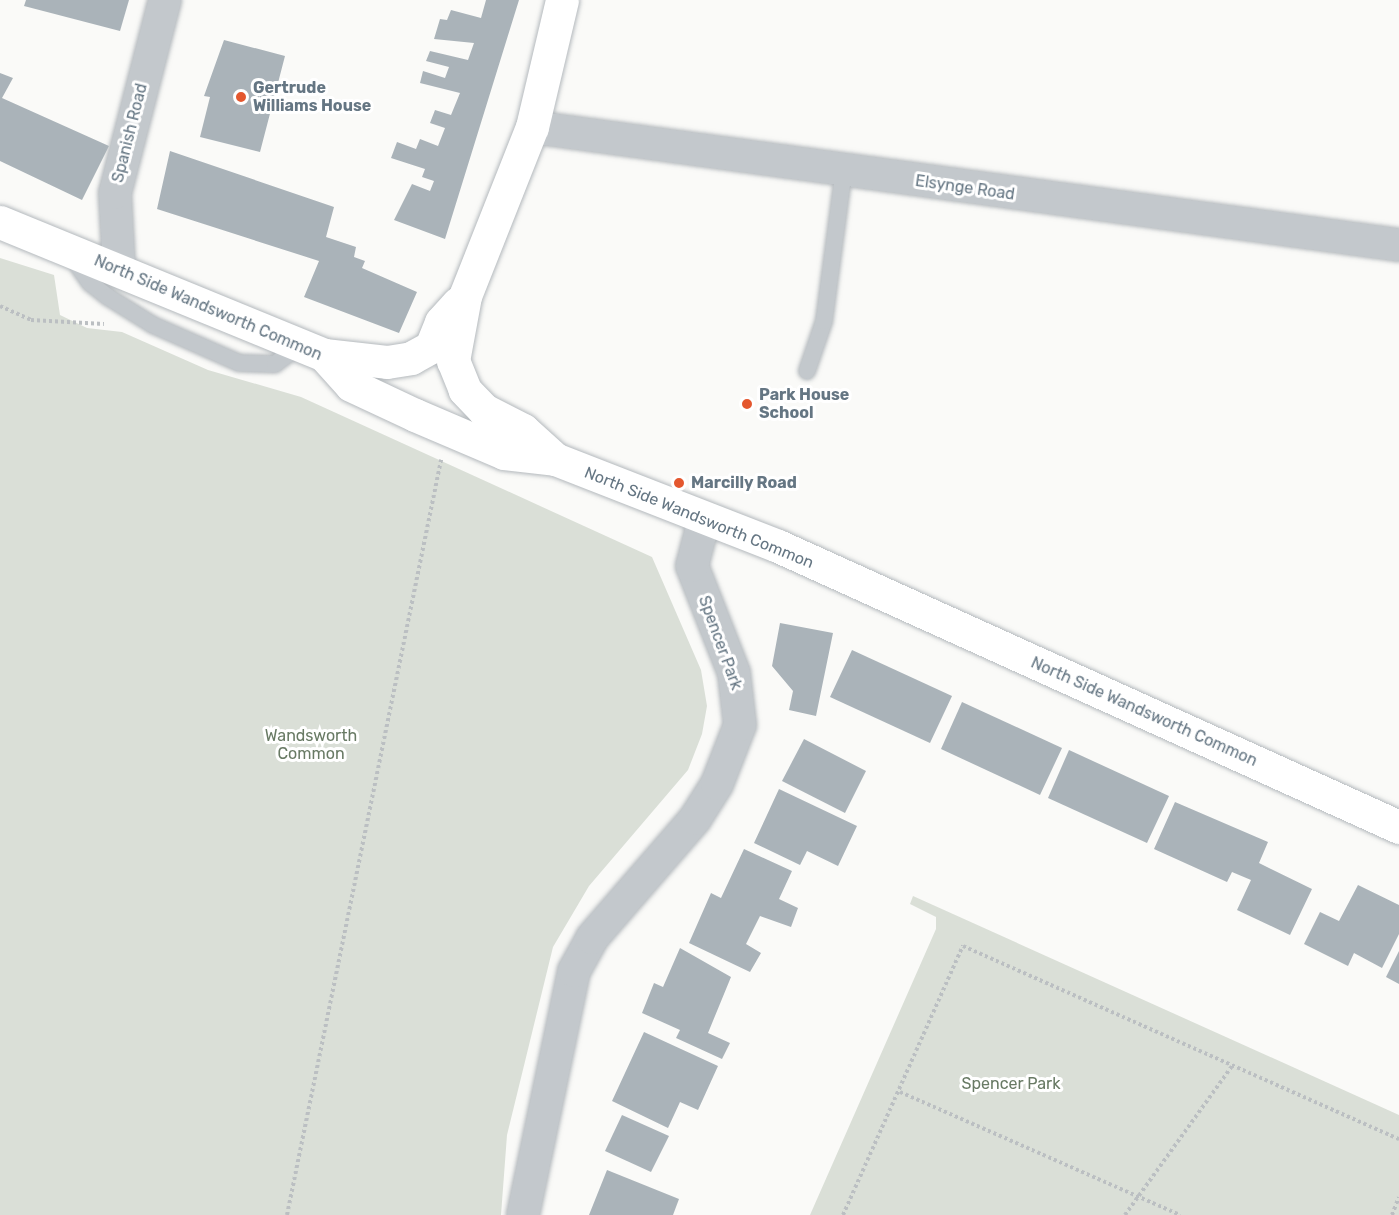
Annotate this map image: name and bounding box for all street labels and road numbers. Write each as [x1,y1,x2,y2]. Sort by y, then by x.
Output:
street label: Spanish Road [108,81,152,185]
street label: Elsynge Road [914,172,1016,204]
street label: North Side Wandsworth Common [91,251,325,365]
street label: North Side Wandsworth Common [581,463,817,573]
street label: Spencer Park [694,593,746,693]
street label: North Side Wandsworth Common [1028,653,1260,771]

